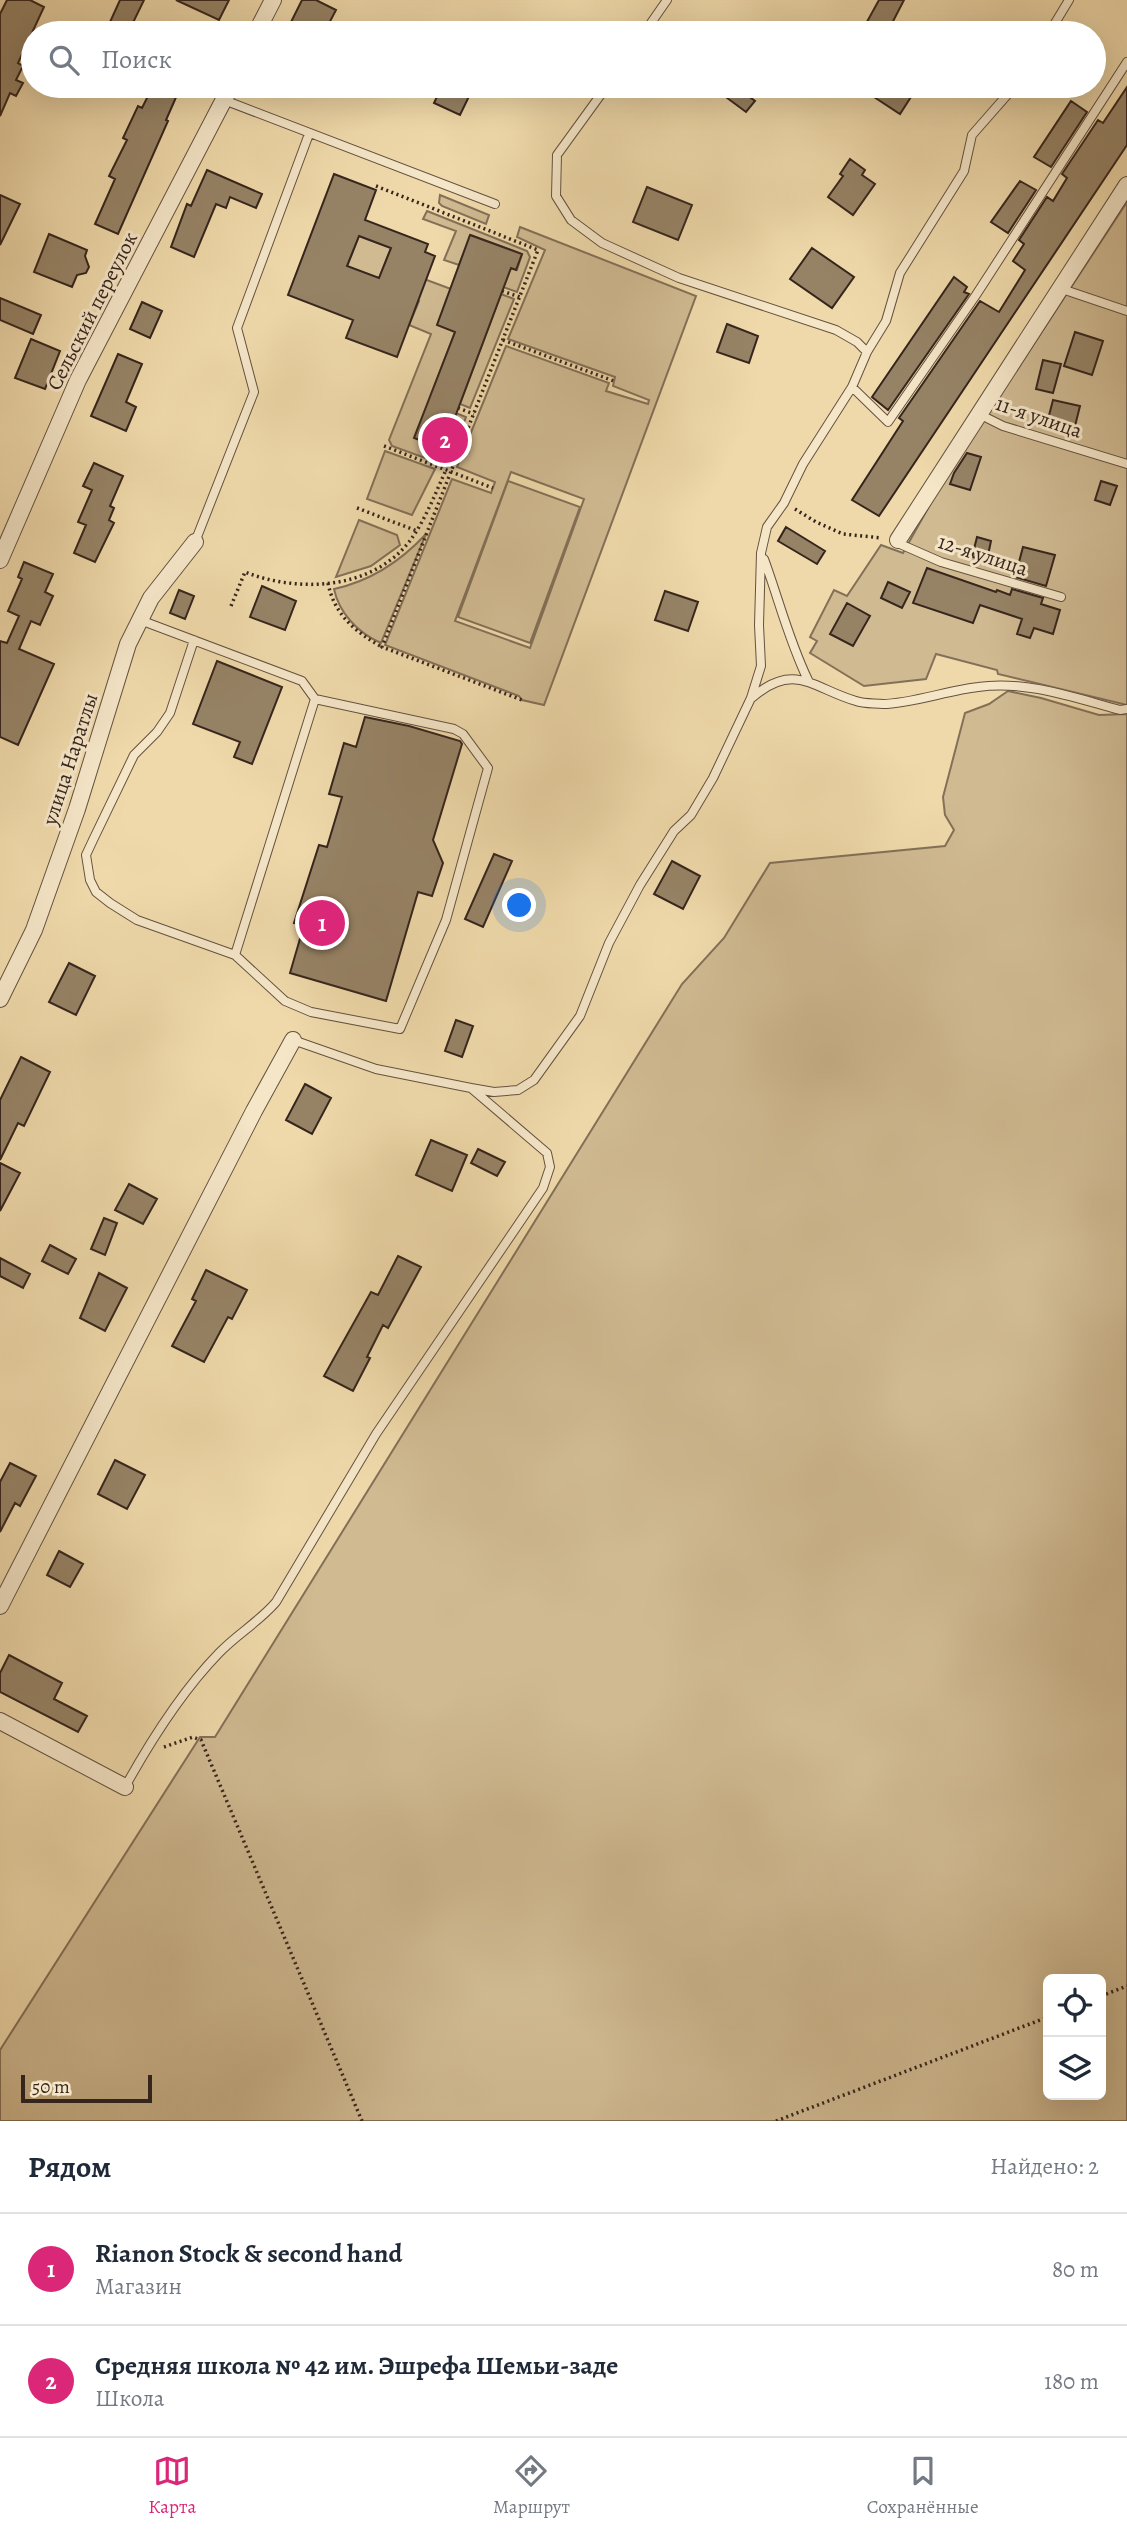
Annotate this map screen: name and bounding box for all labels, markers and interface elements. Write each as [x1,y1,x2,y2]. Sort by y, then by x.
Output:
search box [21,21,1106,98]
icon: search [45,41,83,79]
text: Поиск [101,42,172,77]
street label: Сельский переулок [40,227,144,395]
street label: 11-я улица [992,389,1086,445]
pin: 2 [422,414,468,466]
street label: 12-я улица [935,527,1032,583]
street label: улица Наратлы [35,689,105,830]
your location [502,888,536,922]
pin: 1 [299,897,345,949]
map controls [1043,1974,1106,2100]
button: locate [1043,1974,1106,2037]
button: layers [1043,2037,1106,2100]
scale bar [21,2072,152,2104]
text: 50 m [32,2074,70,2100]
text: Рядом [28,2147,111,2187]
text: Найдено: 2 [990,2151,1099,2182]
text: Rianon Stock & second hand [95,2236,402,2271]
text: 1 [47,2254,55,2285]
text: 80 m [1052,2254,1099,2285]
text: Магазин [95,2271,182,2302]
text: Средняя школа № 42 им. Эшрефа Шемьи-заде [95,2348,618,2383]
text: 2 [45,2366,57,2397]
text: 180 m [1044,2366,1099,2397]
text: Школа [95,2383,164,2414]
tab: Карта [148,2452,196,2520]
tab: Маршрут [493,2452,570,2520]
tab: Сохранённые [867,2452,979,2520]

